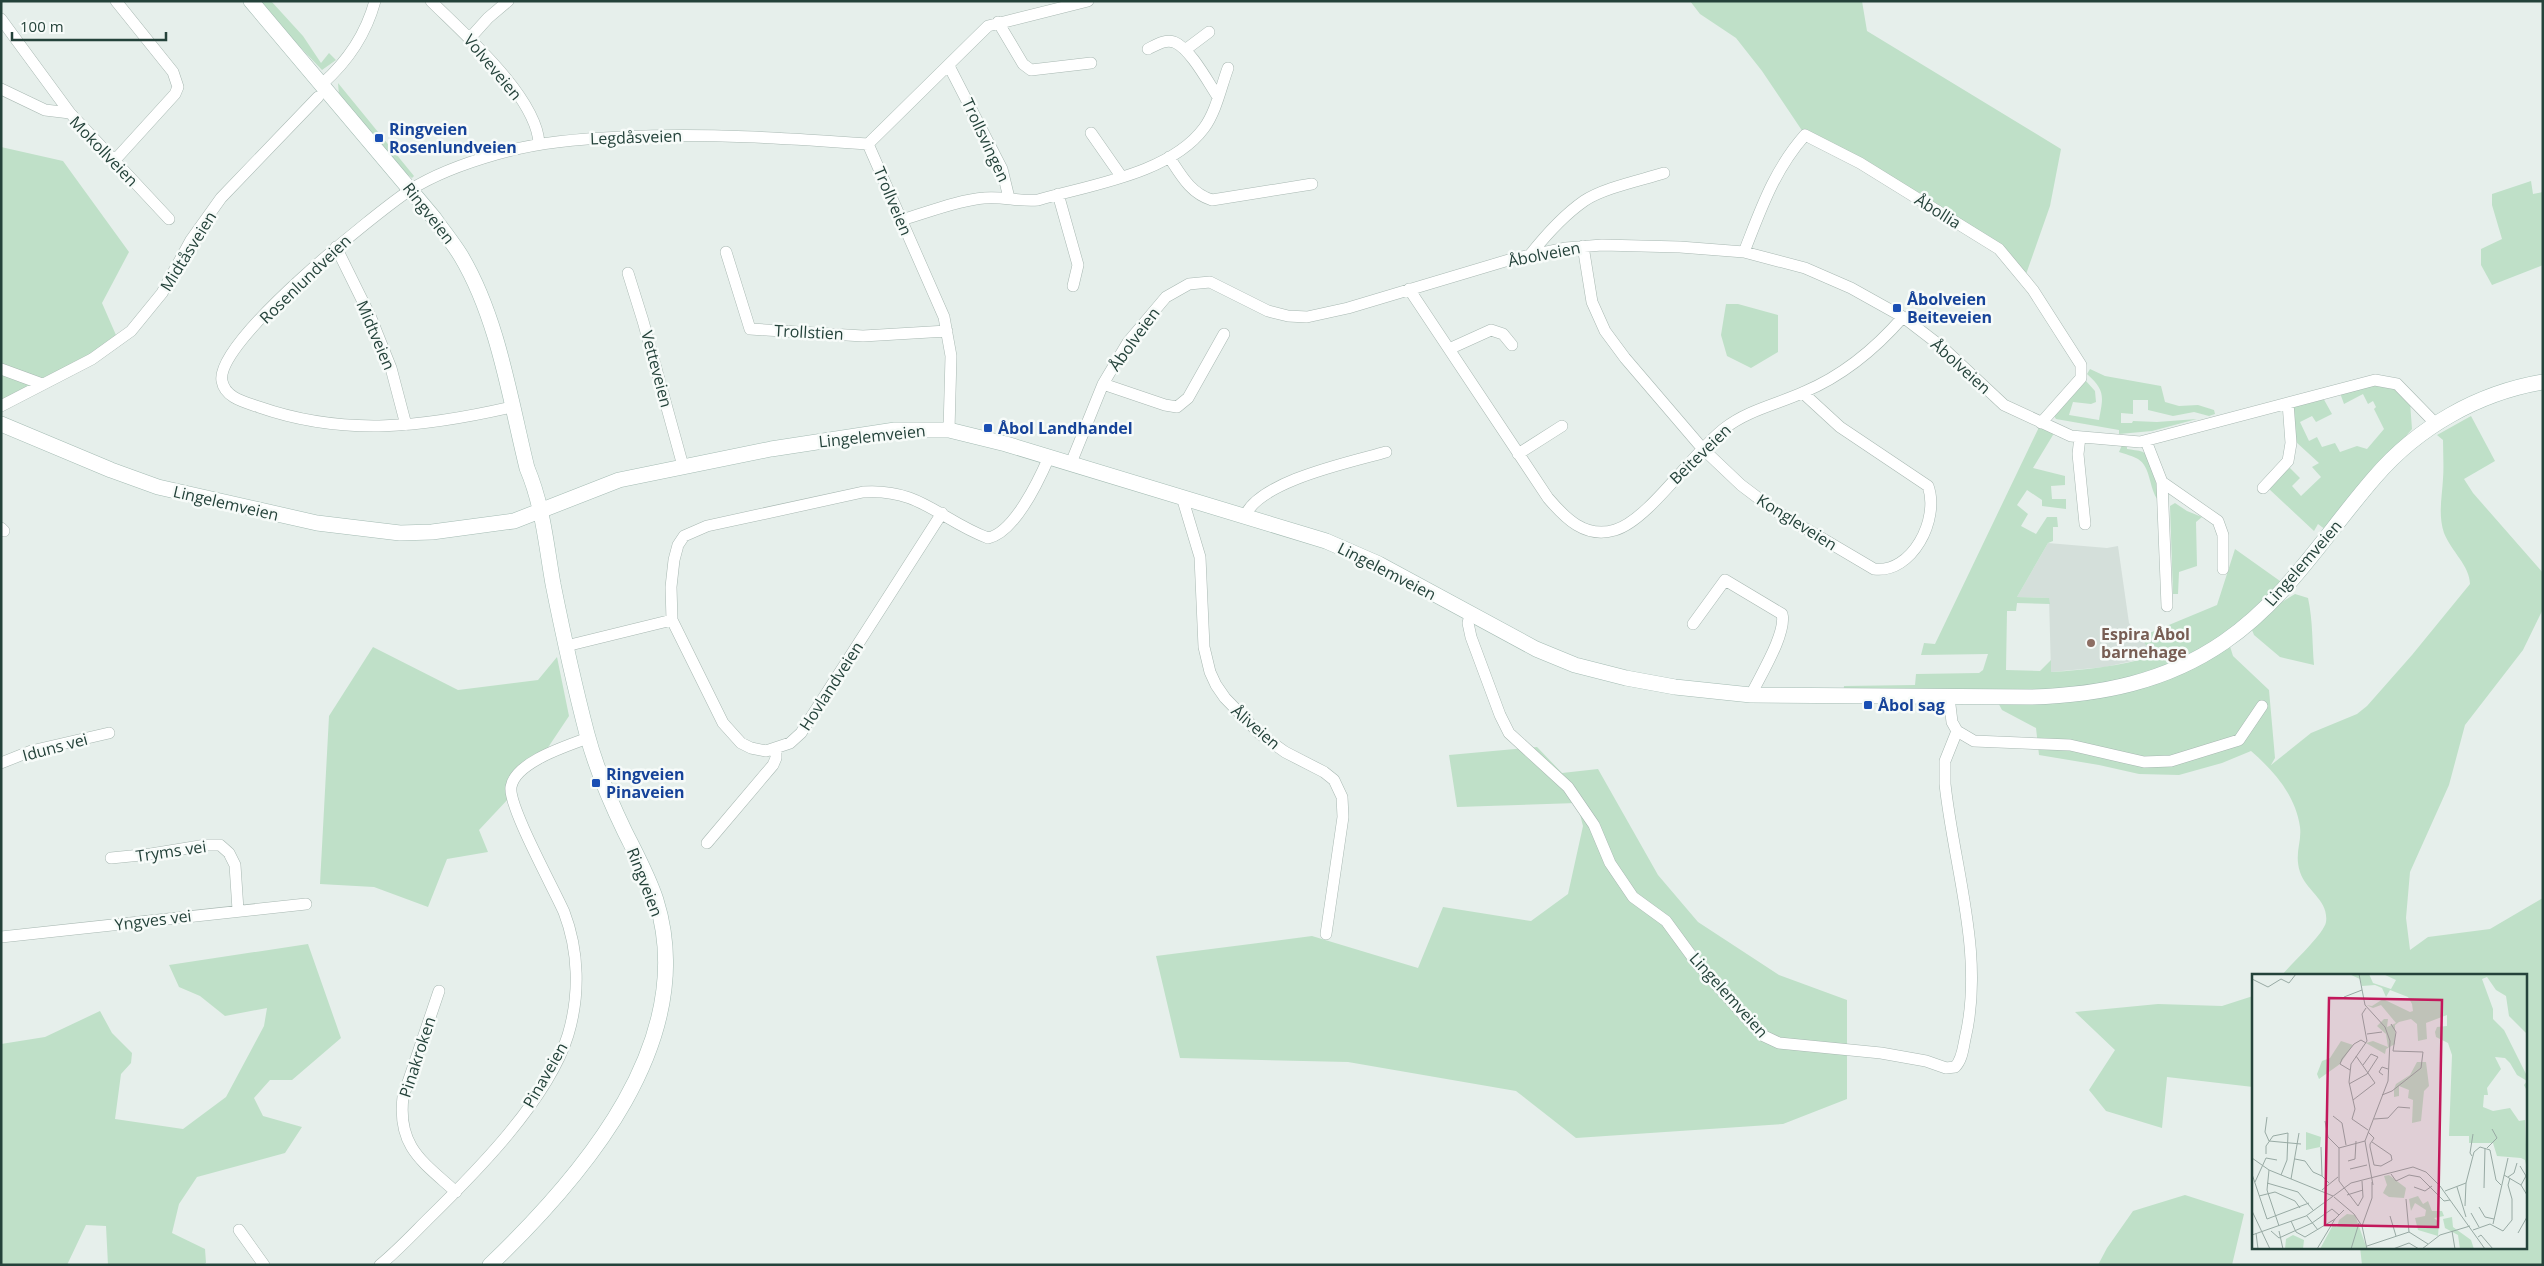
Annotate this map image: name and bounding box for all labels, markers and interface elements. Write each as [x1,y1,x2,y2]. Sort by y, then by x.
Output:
scale bar [12,10,166,42]
text: 100 m [20,16,64,36]
street label: Volveveien [459,29,527,105]
street label: Trollsvingen [957,95,1015,185]
street label: Mokollveien [65,111,143,191]
place label: Ringveien Rosenlundveien [389,118,517,158]
street label: Legdåsveien [590,124,682,150]
marker: Ringveien Rosenlundveien [373,132,385,144]
street label: Trollveien [869,163,917,239]
street label: Ringveien [398,178,460,248]
street label: Åbollia [1911,188,1965,234]
street label: Midtåsveien [155,207,221,295]
street label: Rosenlundveien [254,230,356,328]
street label: Åbolveien [1506,236,1582,272]
place label: Åbolveien Beiteveien [1907,288,1992,328]
street label: Midtveien [351,297,401,373]
marker: Åbolveien Beiteveien [1891,302,1903,314]
street label: Åbolveien [1104,303,1164,375]
street label: Trollstien [774,319,844,345]
street label: Vetteveien [636,328,678,410]
street label: Åbolveien [1926,333,1996,399]
place label: Åbol Landhandel [998,417,1133,439]
street label: Lingelemveien [817,419,927,453]
street label: Beiteveien [1664,419,1736,489]
marker: Åbol Landhandel [982,422,994,434]
street label: Lingelemveien [171,480,281,526]
street label: Kongleveien [1753,489,1841,555]
street label: Lingelemveien [2259,515,2347,611]
street label: Lingelemveien [1334,537,1440,605]
place label: Espira Åbol barnehage [2101,623,2190,663]
street label: Hovlandveien [794,637,868,735]
marker: Espira Åbol barnehage [2085,637,2097,649]
place label: Åbol sag [1878,694,1945,716]
marker: Åbol sag [1862,699,1874,711]
street label: Åliveien [1227,700,1285,754]
street label: Iduns vei [20,728,90,766]
place label: Ringveien Pinaveien [606,763,685,803]
marker: Ringveien Pinaveien [590,777,602,789]
street label: Tryms vei [134,835,208,867]
street label: Ringveien [622,844,668,920]
street label: Yngves vei [113,904,193,936]
street label: Lingelemveien [1685,948,1773,1042]
inset map [2252,974,2526,1248]
street label: Pinakroken [394,1014,440,1100]
street label: Pinaveien [517,1038,573,1112]

